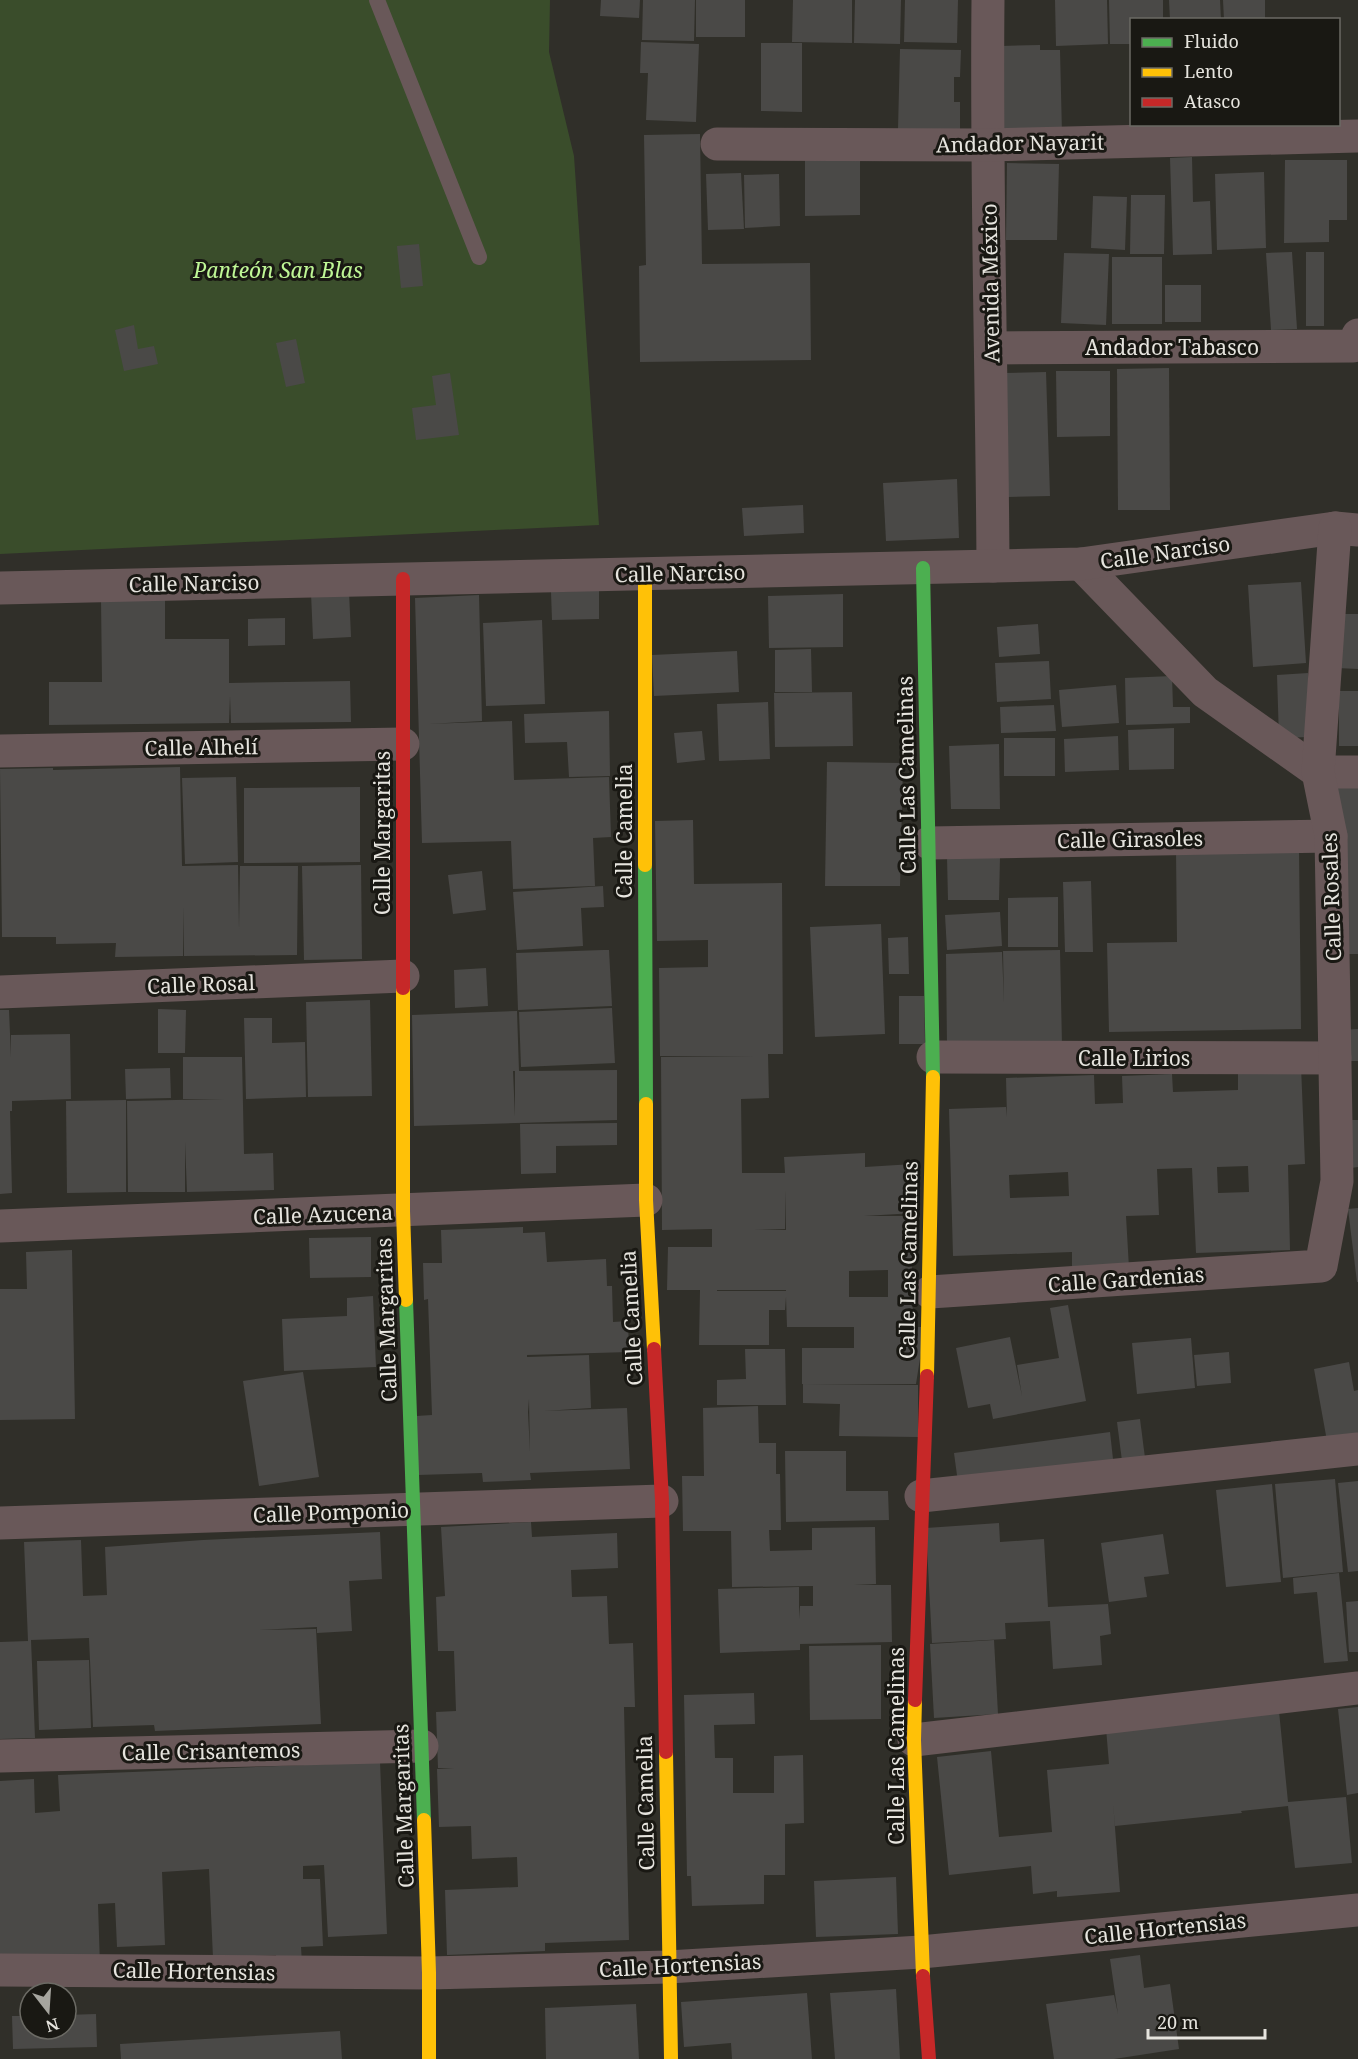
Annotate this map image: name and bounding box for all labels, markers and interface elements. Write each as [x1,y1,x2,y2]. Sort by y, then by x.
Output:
legend [1130,18,1340,126]
text: Fluido [1184,29,1239,53]
text: Lento [1184,59,1233,83]
text: Atasco [1184,89,1241,113]
street label: Andador Nayarit [935,128,1105,158]
street label: Avenida México [975,203,1005,363]
park label: Panteón San Blas [192,256,363,284]
street label: Andador Tabasco [1085,333,1259,361]
street label: Calle Narciso [1098,529,1232,575]
street label: Calle Narciso [614,558,746,588]
street label: Calle Narciso [128,568,260,598]
street label: Calle Las Camelinas [890,676,922,874]
street label: Calle Alhelí [144,732,258,762]
street label: Calle Margaritas [368,751,396,915]
street label: Calle Camelia [610,763,638,899]
street label: Calle Girasoles [1057,824,1203,854]
street label: Calle Rosales [1315,832,1347,962]
street label: Calle Rosal [146,968,256,1000]
street label: Calle Lirios [1078,1044,1190,1072]
street label: Calle Las Camelinas [892,1161,924,1359]
street label: Calle Azucena [252,1198,394,1230]
street label: Calle Margaritas [369,1237,403,1403]
street label: Calle Camelia [613,1250,649,1386]
street label: Calle Gardenias [1047,1260,1205,1298]
street label: Calle Pomponio [252,1495,410,1529]
street label: Calle Las Camelinas [882,1647,910,1845]
street label: Calle Margaritas [386,1723,420,1889]
street label: Calle Crisantemos [121,1735,301,1767]
street label: Calle Camelia [630,1735,660,1871]
street label: Calle Hortensias [1083,1906,1247,1950]
street label: Calle Hortensias [598,1947,762,1983]
street label: Calle Hortensias [112,1956,276,1986]
north arrow [18,1981,78,2041]
scale bar [1148,2002,1265,2040]
text: 20 m [1157,2010,1199,2034]
text: N [43,2013,62,2038]

